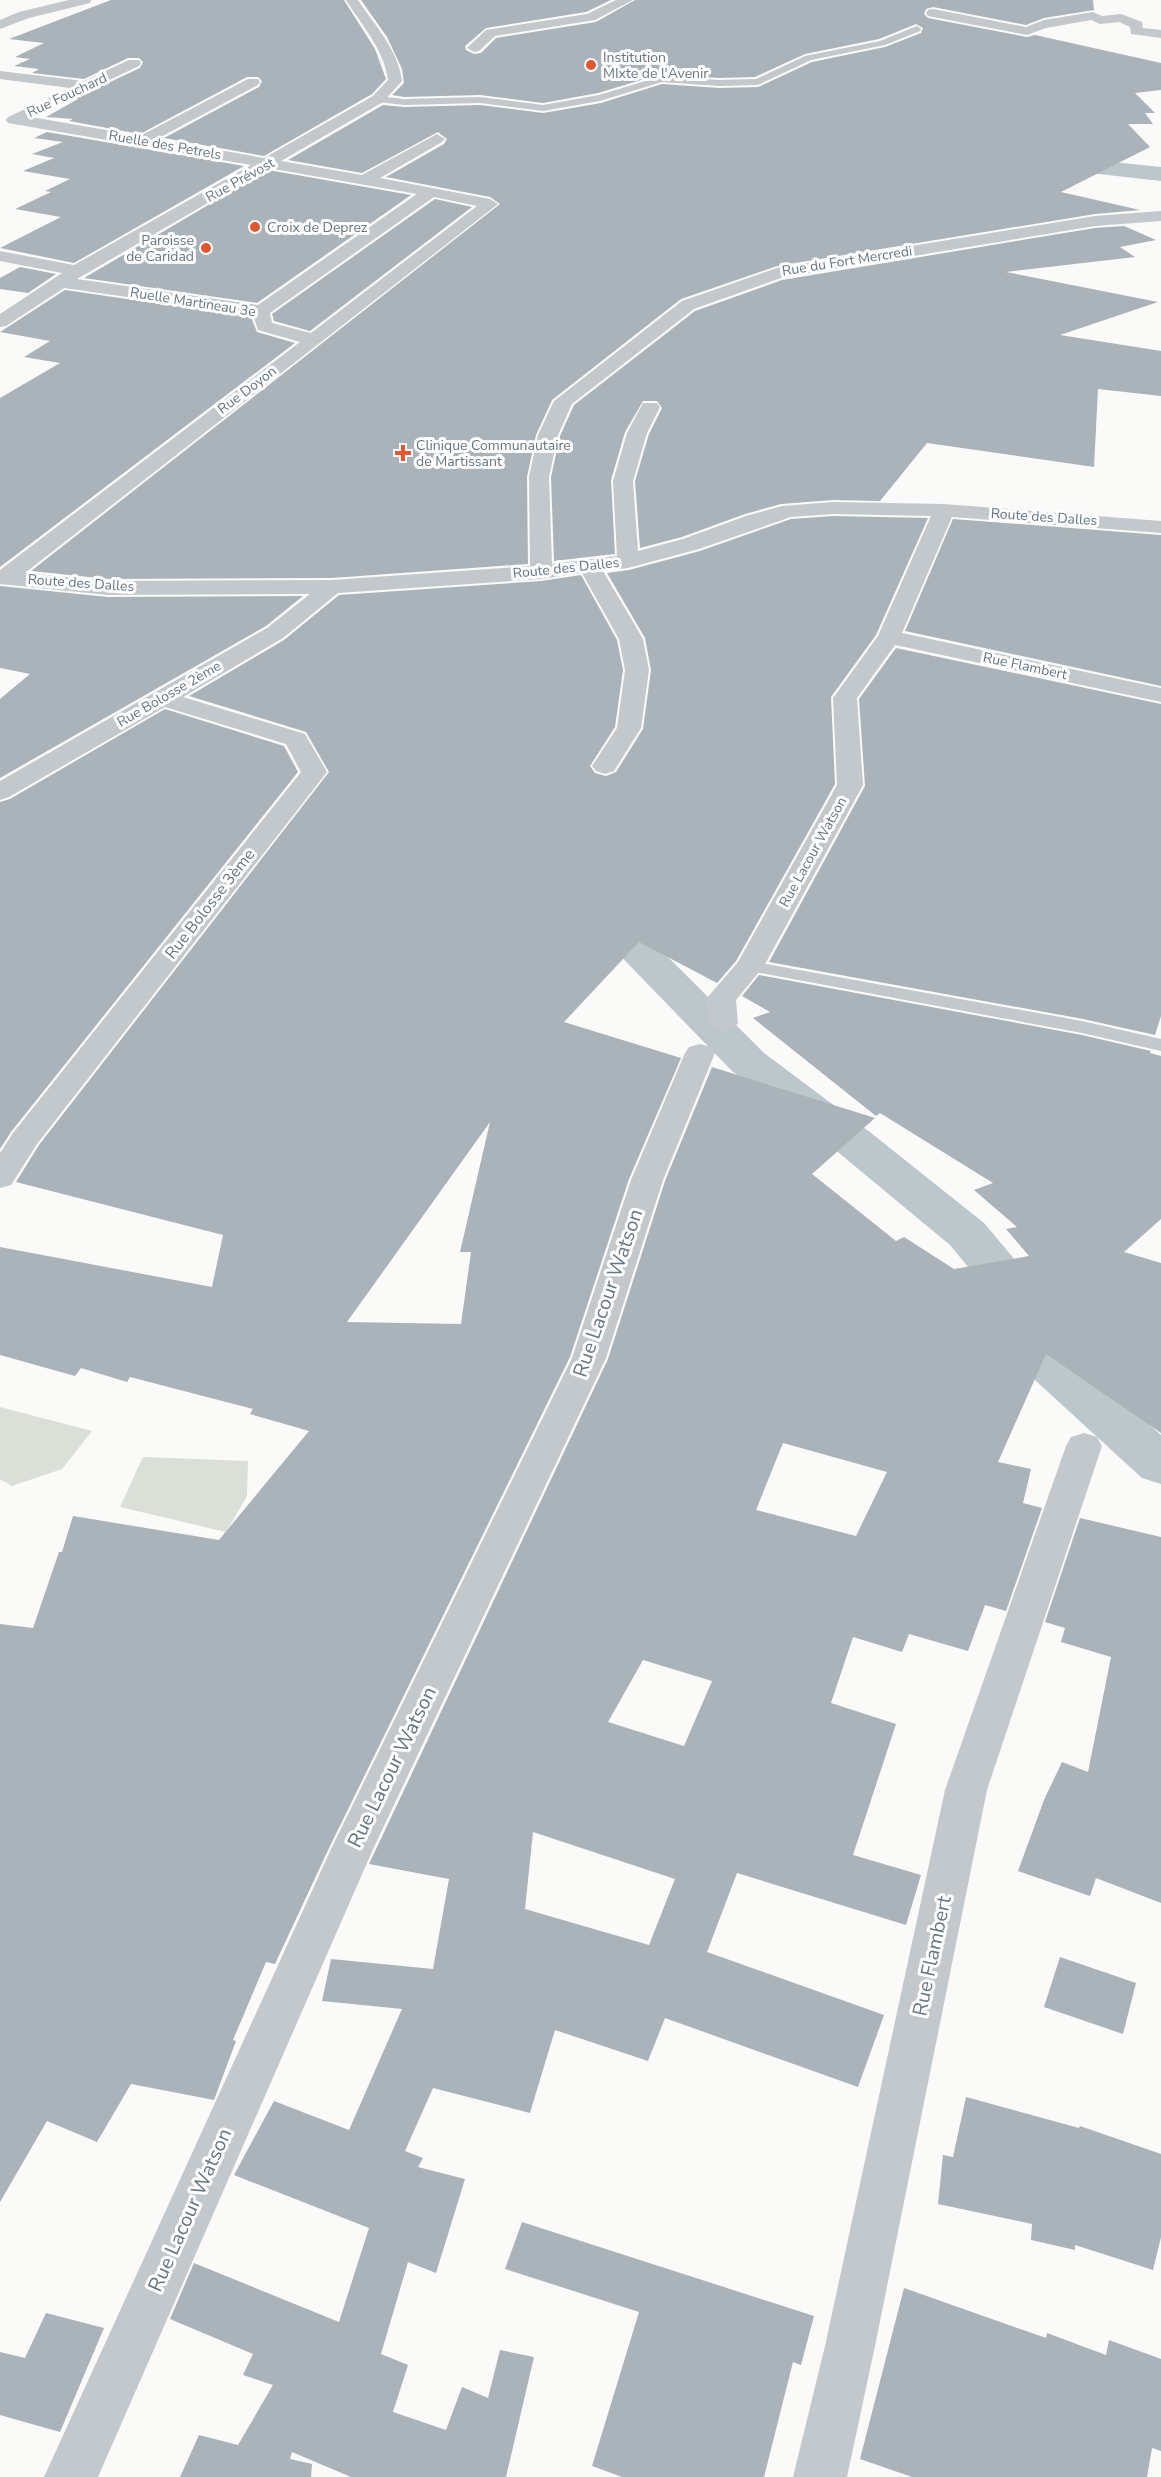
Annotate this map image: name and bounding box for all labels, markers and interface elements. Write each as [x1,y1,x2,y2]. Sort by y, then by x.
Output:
place label: Institution MIxte de l'Avenir [603,48,708,83]
marker: Institution MIxte de l'Avenir [584,58,598,72]
street label: Rue Fouchard [24,68,110,122]
street label: Ruelle des Petrels [107,126,223,164]
street label: Rue Prévost [202,153,278,207]
place label: Croix de Deprez [267,218,368,237]
marker: Croix de Deprez [248,220,262,234]
place label: Paroisse de Caridad [126,231,194,266]
marker: Paroisse de Caridad [199,241,213,255]
street label: Rue du Fort Mercredi [781,241,913,281]
street label: Ruelle Martineau 3e [129,283,257,321]
street label: Rue Doyon [214,362,280,418]
place label: Clinique Communautaire de Martissant [416,436,571,471]
marker: Clinique Communautaire de Martissant [394,444,412,462]
street label: Route des Dalles [990,504,1098,530]
street label: Route des Dalles [512,553,620,583]
street label: Route des Dalles [27,570,135,596]
street label: Rue Flambert [981,648,1069,684]
street label: Rue Bolosse 2ème [114,656,224,732]
street label: Rue Lacour Watson [775,793,851,911]
street label: Rue Bolosse 3ème [160,844,260,964]
street label: Rue Lacour Watson [567,1205,649,1381]
street label: Rue Lacour Watson [341,1682,443,1852]
street label: Rue Flambert [906,1893,958,2018]
street label: Rue Lacour Watson [142,2124,238,2296]

